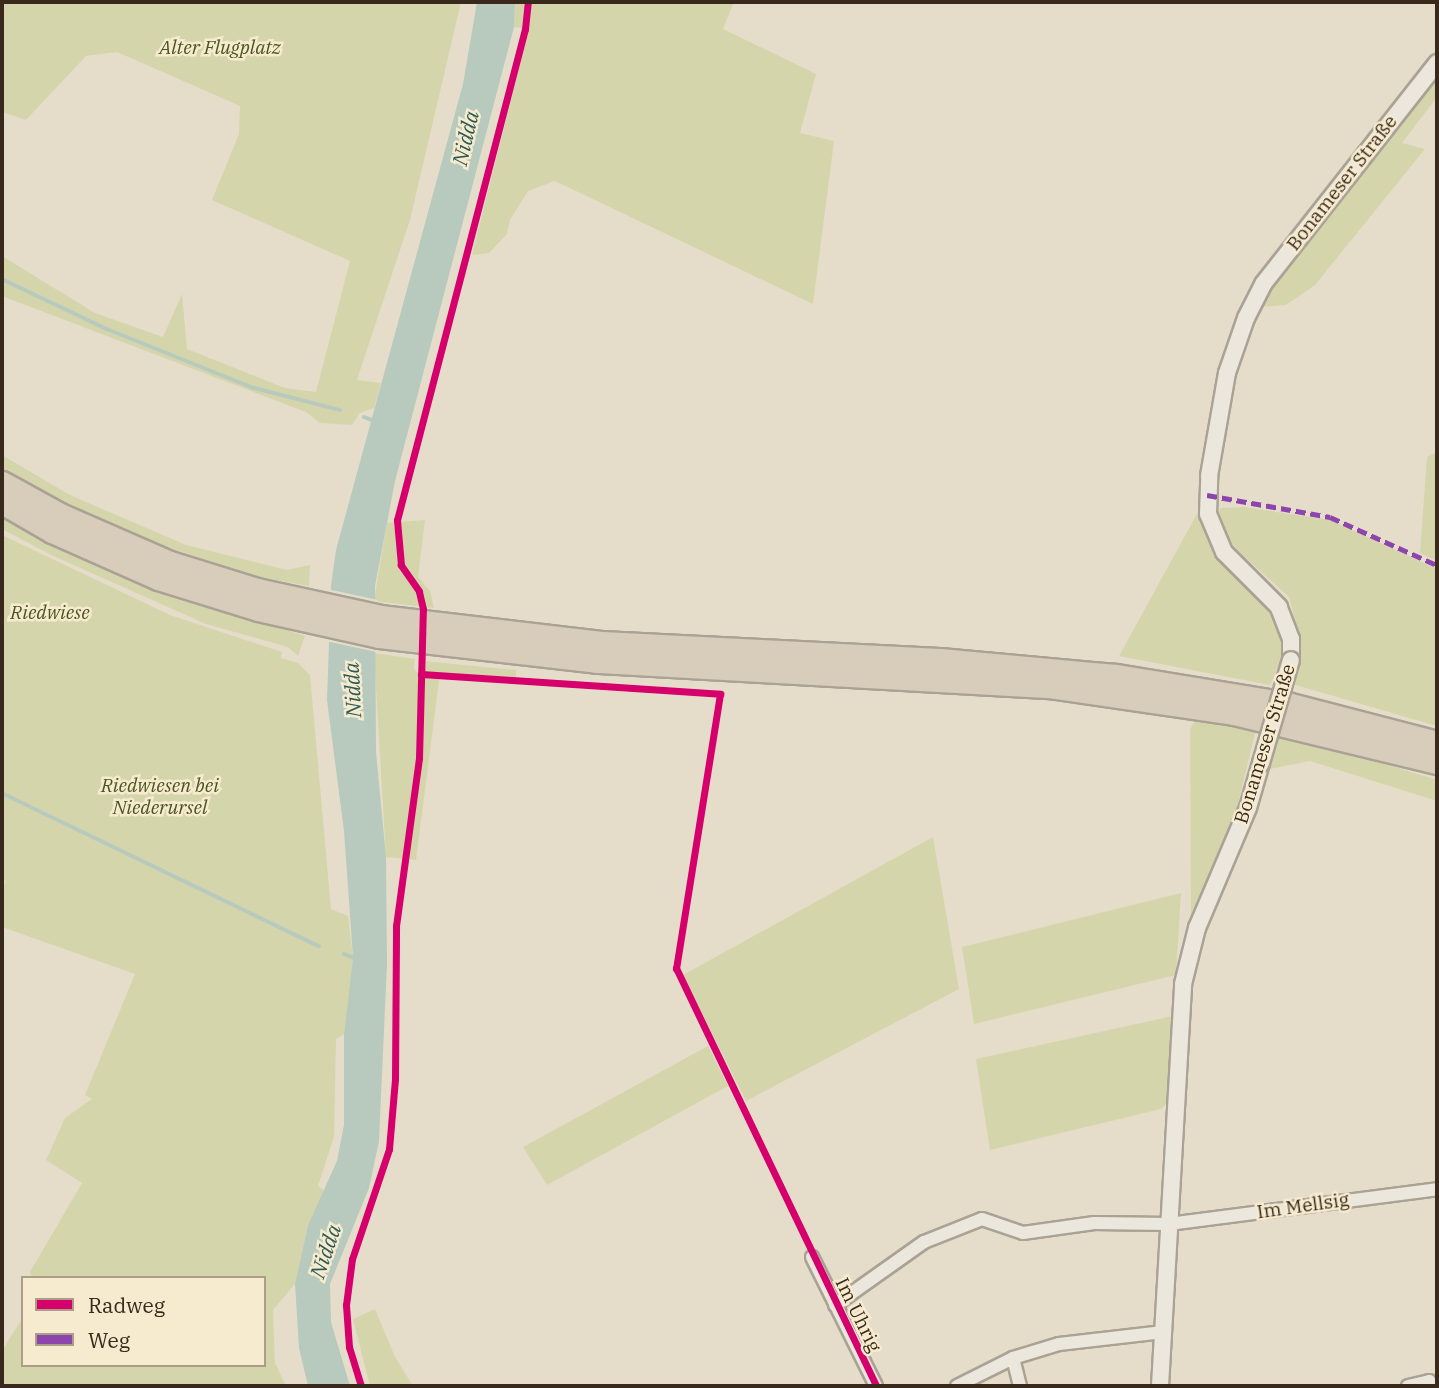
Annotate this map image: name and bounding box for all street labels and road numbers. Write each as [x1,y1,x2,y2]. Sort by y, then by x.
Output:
street label: Bonameser Straße [1282,111,1402,255]
street label: Bonameser Straße [1230,662,1300,826]
street label: Im Mellsig [1255,1188,1351,1224]
street label: Im Uhrig [830,1274,886,1356]

